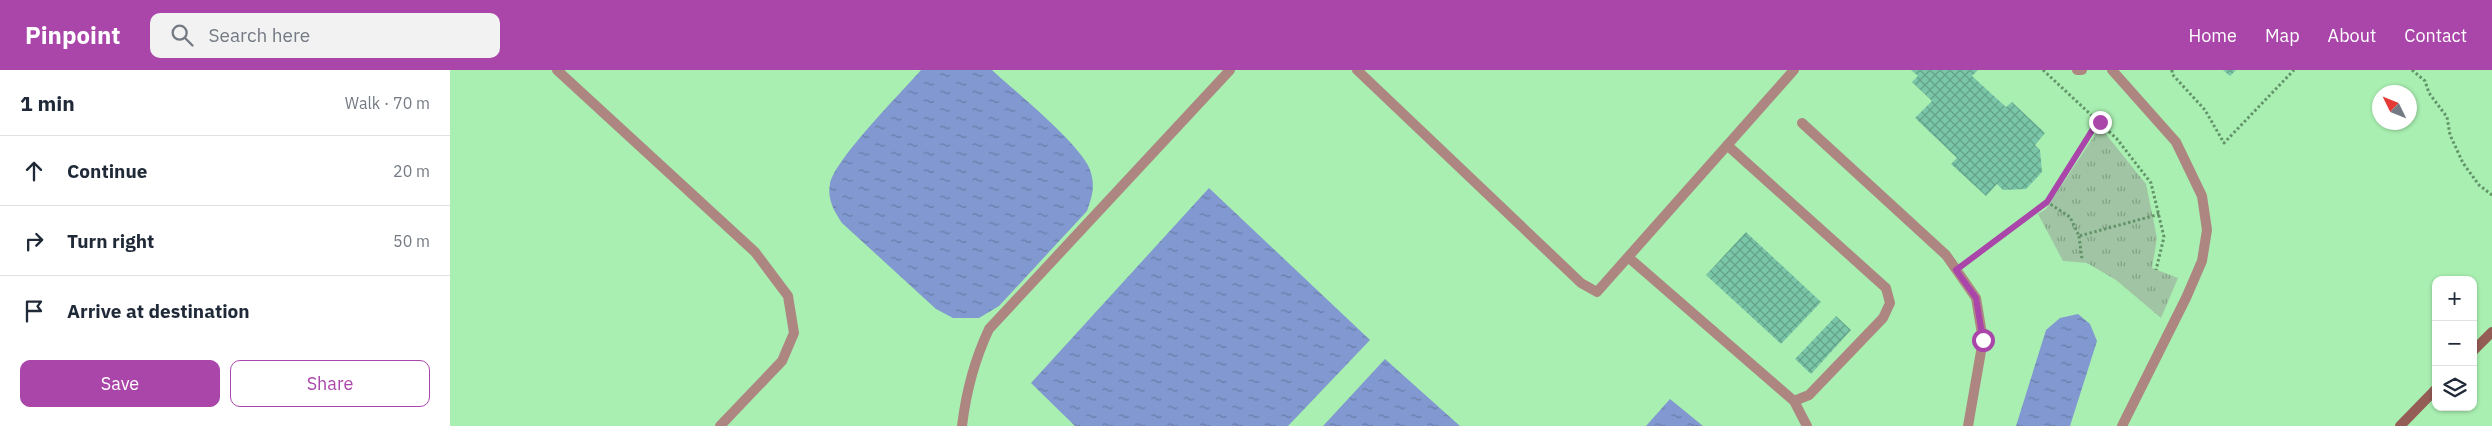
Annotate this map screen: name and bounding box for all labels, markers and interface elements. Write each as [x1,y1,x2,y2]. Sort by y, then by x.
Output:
search box [150,13,500,58]
text: Pinpoint [25,19,120,51]
icon: search [168,21,196,49]
text: Search here [208,23,310,47]
text: Home [2189,24,2237,47]
text: Map [2265,24,2300,47]
text: About [2328,24,2376,47]
text: Contact [2404,24,2467,47]
north arrow [2372,85,2417,130]
text: 1 min [20,89,75,117]
text: Walk · 70 m [345,93,430,113]
route end [2089,111,2112,134]
icon: ahead [20,157,48,185]
text: Continue [67,159,147,183]
text: 20 m [393,161,430,181]
icon: right [20,227,48,255]
text: Turn right [67,229,154,253]
text: 50 m [393,231,430,251]
map controls [2432,276,2477,411]
button: + [2432,276,2477,321]
icon: arrive [20,297,48,325]
text: Arrive at destination [67,299,250,323]
button: − [2432,321,2477,366]
route start [1972,329,1995,352]
button: Save [20,360,220,407]
button: Share [230,360,430,407]
button: layers [2432,366,2477,411]

